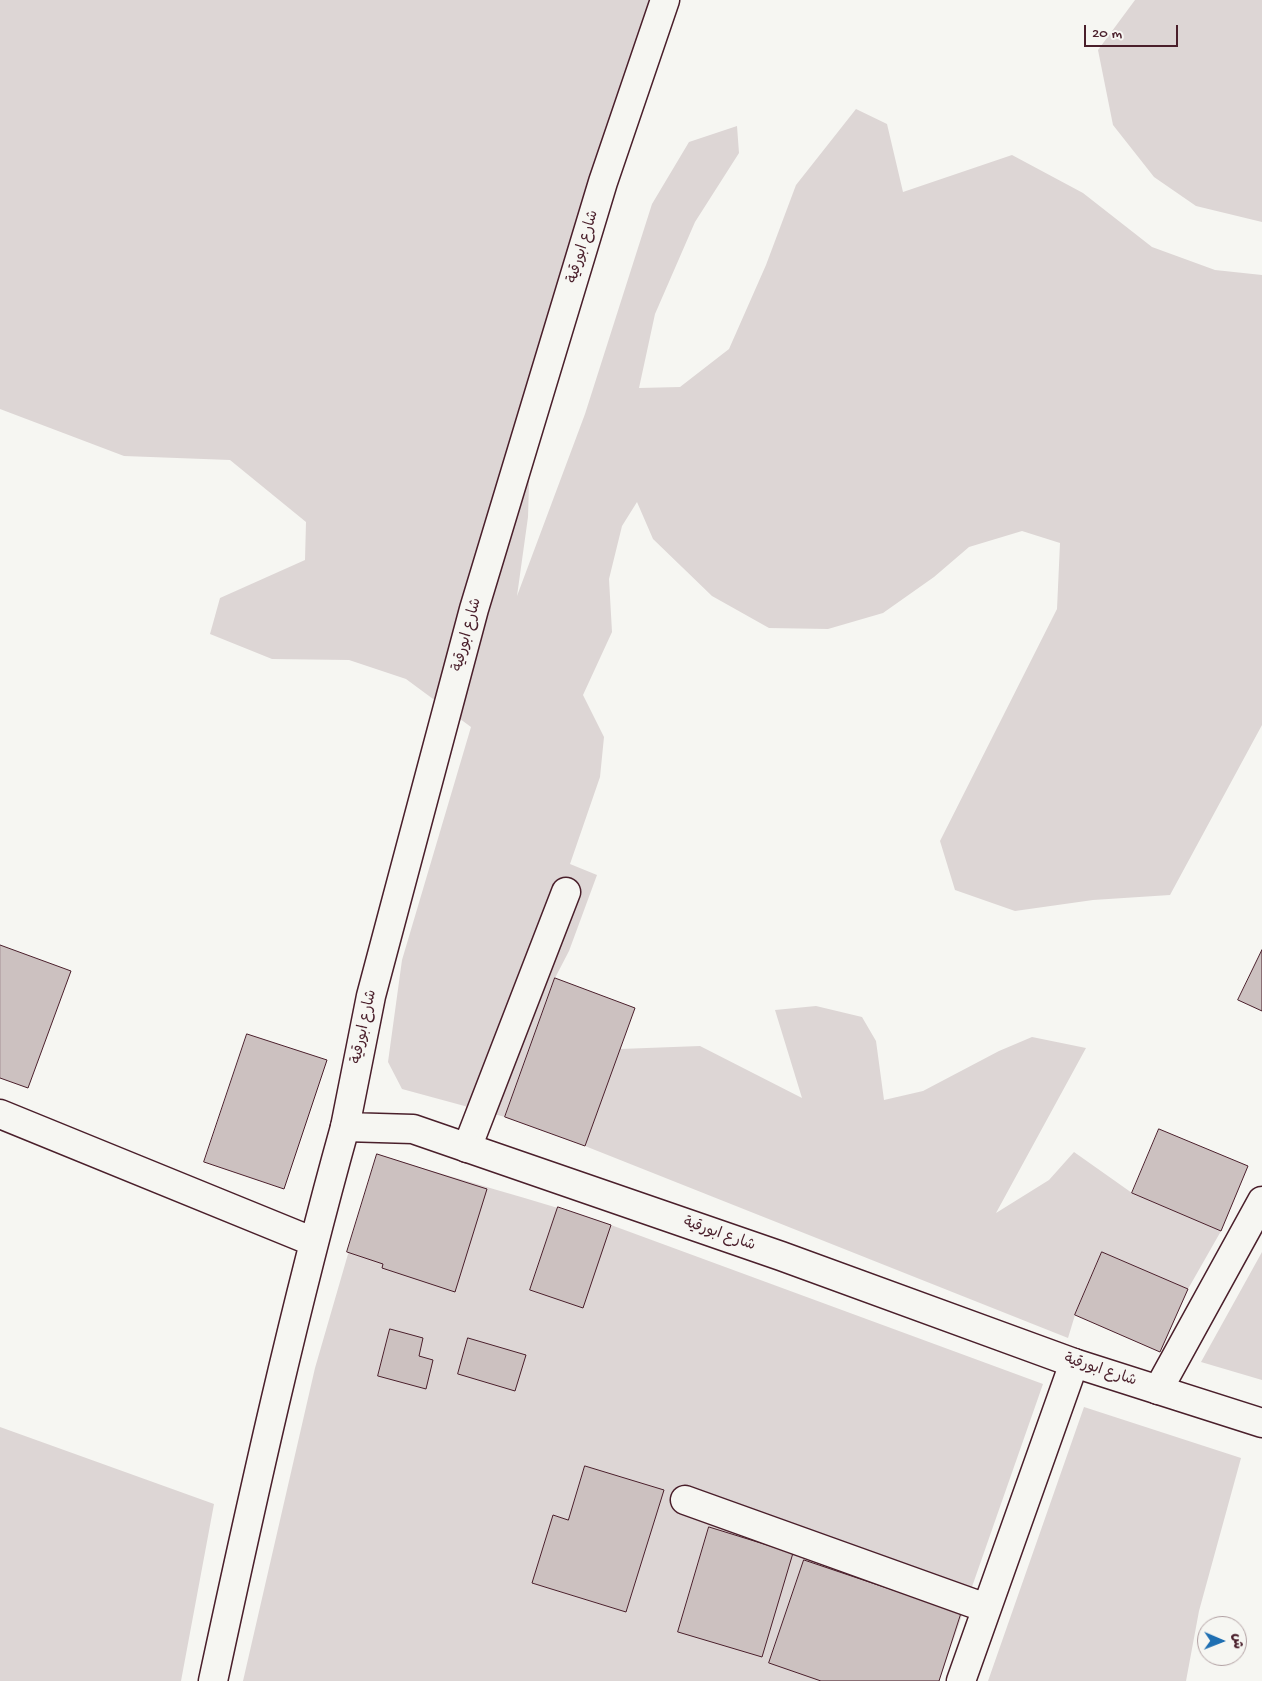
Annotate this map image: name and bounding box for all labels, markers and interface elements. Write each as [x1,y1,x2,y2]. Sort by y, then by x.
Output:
scale bar [1087,15,1181,47]
text: 20 m [1092,25,1122,43]
street label: شارع ابورقية [564,208,604,286]
street label: شارع ابورقية [450,596,486,674]
street label: شارع ابورقية [348,988,382,1066]
street label: شارع ابورقية [680,1214,758,1256]
street label: شارع ابورقية [1061,1351,1139,1391]
north arrow [1197,1616,1247,1666]
text: ش [1228,1633,1245,1649]

